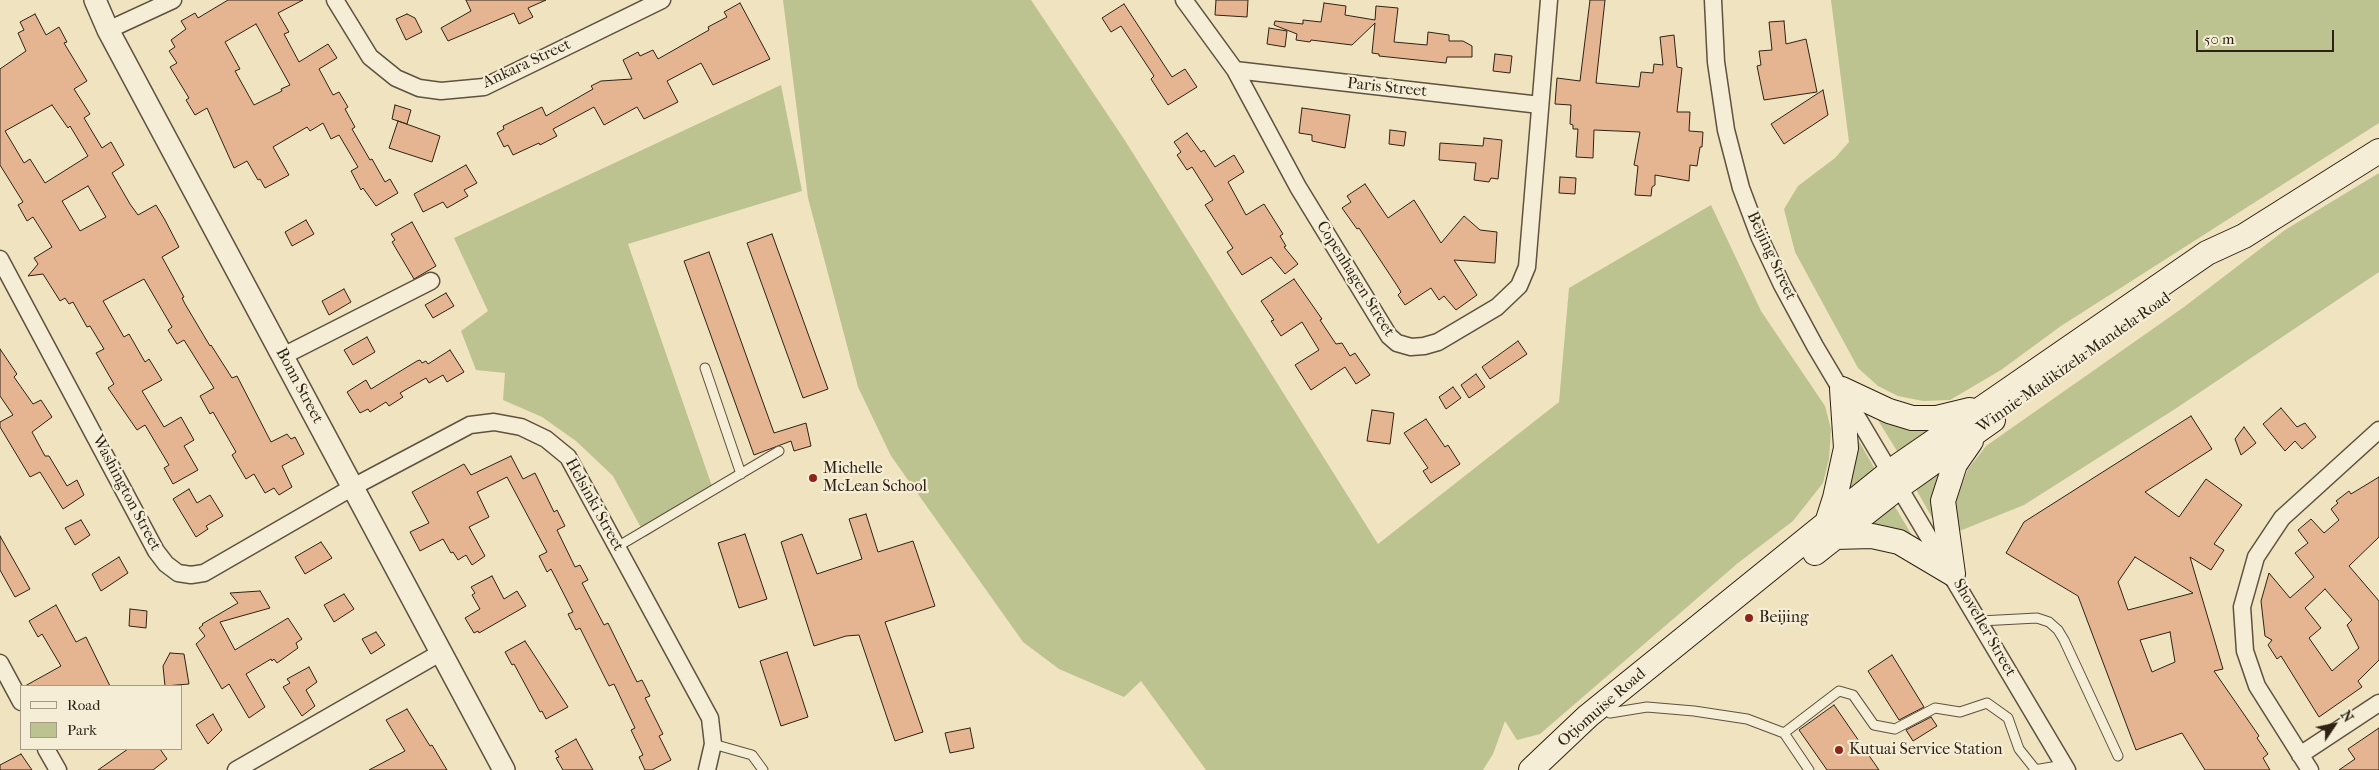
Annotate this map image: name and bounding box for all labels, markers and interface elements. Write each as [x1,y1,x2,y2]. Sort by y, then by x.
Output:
scale bar [2199,20,2336,52]
text: 50 m [2204,30,2234,48]
street label: Ankara Street [480,35,574,93]
street label: Paris Street [1346,74,1428,102]
street label: Beijing Street [1742,209,1800,303]
street label: Copenhagen Street [1312,218,1398,340]
street label: Winnie Madikizela Mandela Road [1973,289,2175,437]
street label: Bonn Street [271,345,327,427]
street label: Washington Street [87,432,165,554]
street label: Helsinki Street [561,455,627,555]
place label: Michelle McLean School [823,459,927,497]
marker: Michelle McLean School [807,472,819,484]
street label: Shoveller Street [1948,576,2020,680]
place label: Beijing [1759,608,1809,628]
marker: Beijing [1743,612,1755,624]
street label: Otjomuise Road [1554,665,1650,751]
legend [20,685,182,750]
text: Road [67,696,100,714]
north arrow [2309,700,2359,750]
text: N [2337,707,2357,725]
text: Park [67,721,97,739]
place label: Kutuai Service Station [1849,740,2003,760]
marker: Kutuai Service Station [1833,744,1845,756]

